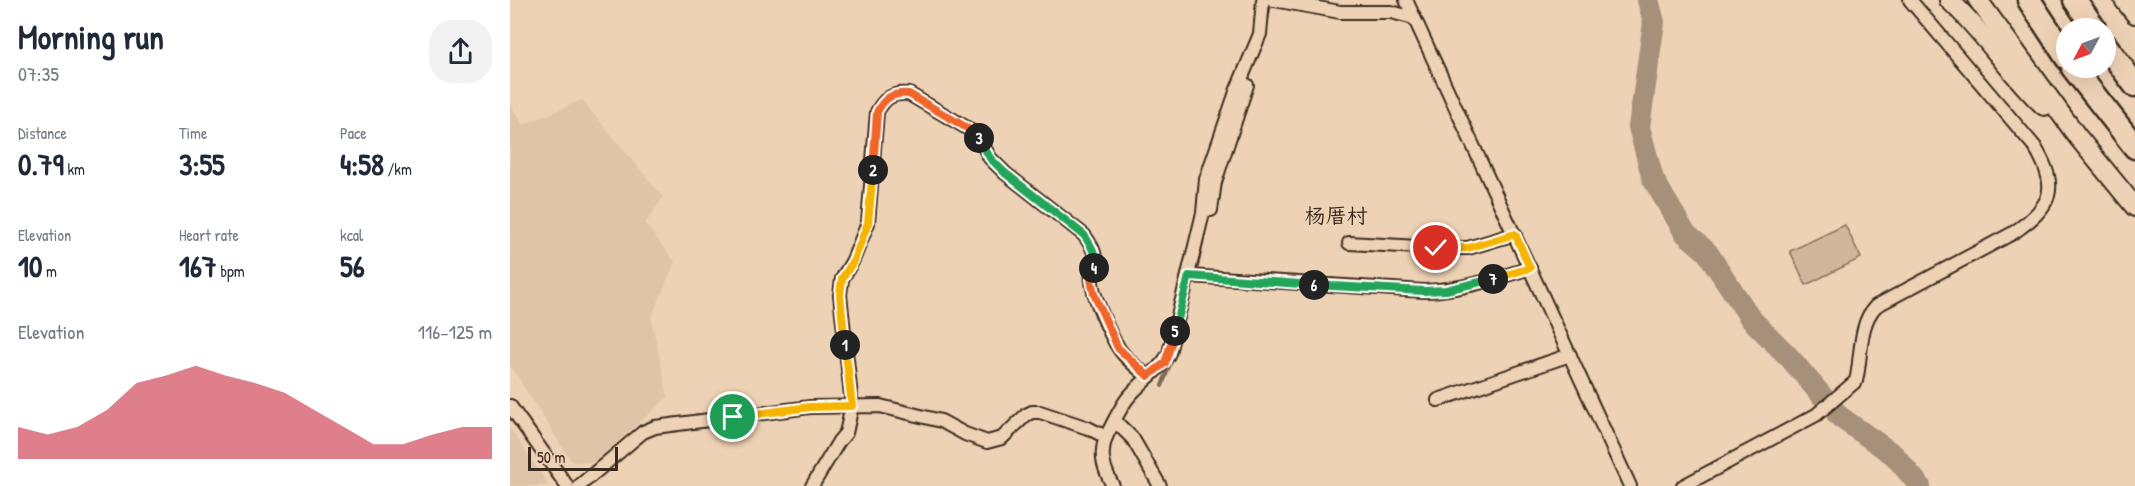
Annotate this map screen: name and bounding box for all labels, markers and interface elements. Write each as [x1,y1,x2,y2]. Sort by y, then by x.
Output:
text: Morning run [18,15,164,59]
north arrow [2056,18,2116,78]
map controls [2056,18,2116,78]
button: share [429,20,492,83]
text: 07:35 [18,60,59,87]
text: Distance [18,122,67,144]
text: Time [179,122,207,144]
text: Pace [340,122,367,144]
pin: 3 [964,123,994,153]
text: 3 [975,127,983,149]
text: 0.79 [18,144,64,184]
text: 3:55 [179,144,225,184]
text: 4:58 [340,144,384,184]
pin: 2 [858,155,888,185]
text: km [64,158,85,180]
text: /km [384,158,412,180]
text: 2 [869,159,877,181]
district label: 杨厝村 [1305,201,1368,230]
pin [1410,222,1461,273]
text: Elevation [18,224,71,246]
text: Heart rate [179,224,239,246]
text: kcal [340,224,363,246]
icon: check [1419,231,1452,264]
text: 10 [18,246,42,286]
text: 167 [179,246,217,286]
text: 56 [340,246,365,286]
pin: 4 [1079,253,1109,283]
text: 4 [1091,257,1097,279]
text: m [42,260,57,282]
text: bpm [217,260,245,282]
pin: 7 [1478,264,1508,294]
text: 7 [1489,268,1497,290]
pin: 6 [1299,270,1329,300]
text: 6 [1311,274,1317,296]
pin: 5 [1160,316,1190,346]
text: Elevation [18,318,84,345]
text: 116–125 m [418,318,492,345]
text: 5 [1172,320,1178,342]
pin: 1 [830,330,860,360]
text: 1 [842,334,848,356]
pin [707,391,758,442]
icon: arrive [716,400,749,433]
scale bar [528,444,618,472]
text: 50 m [537,446,566,468]

